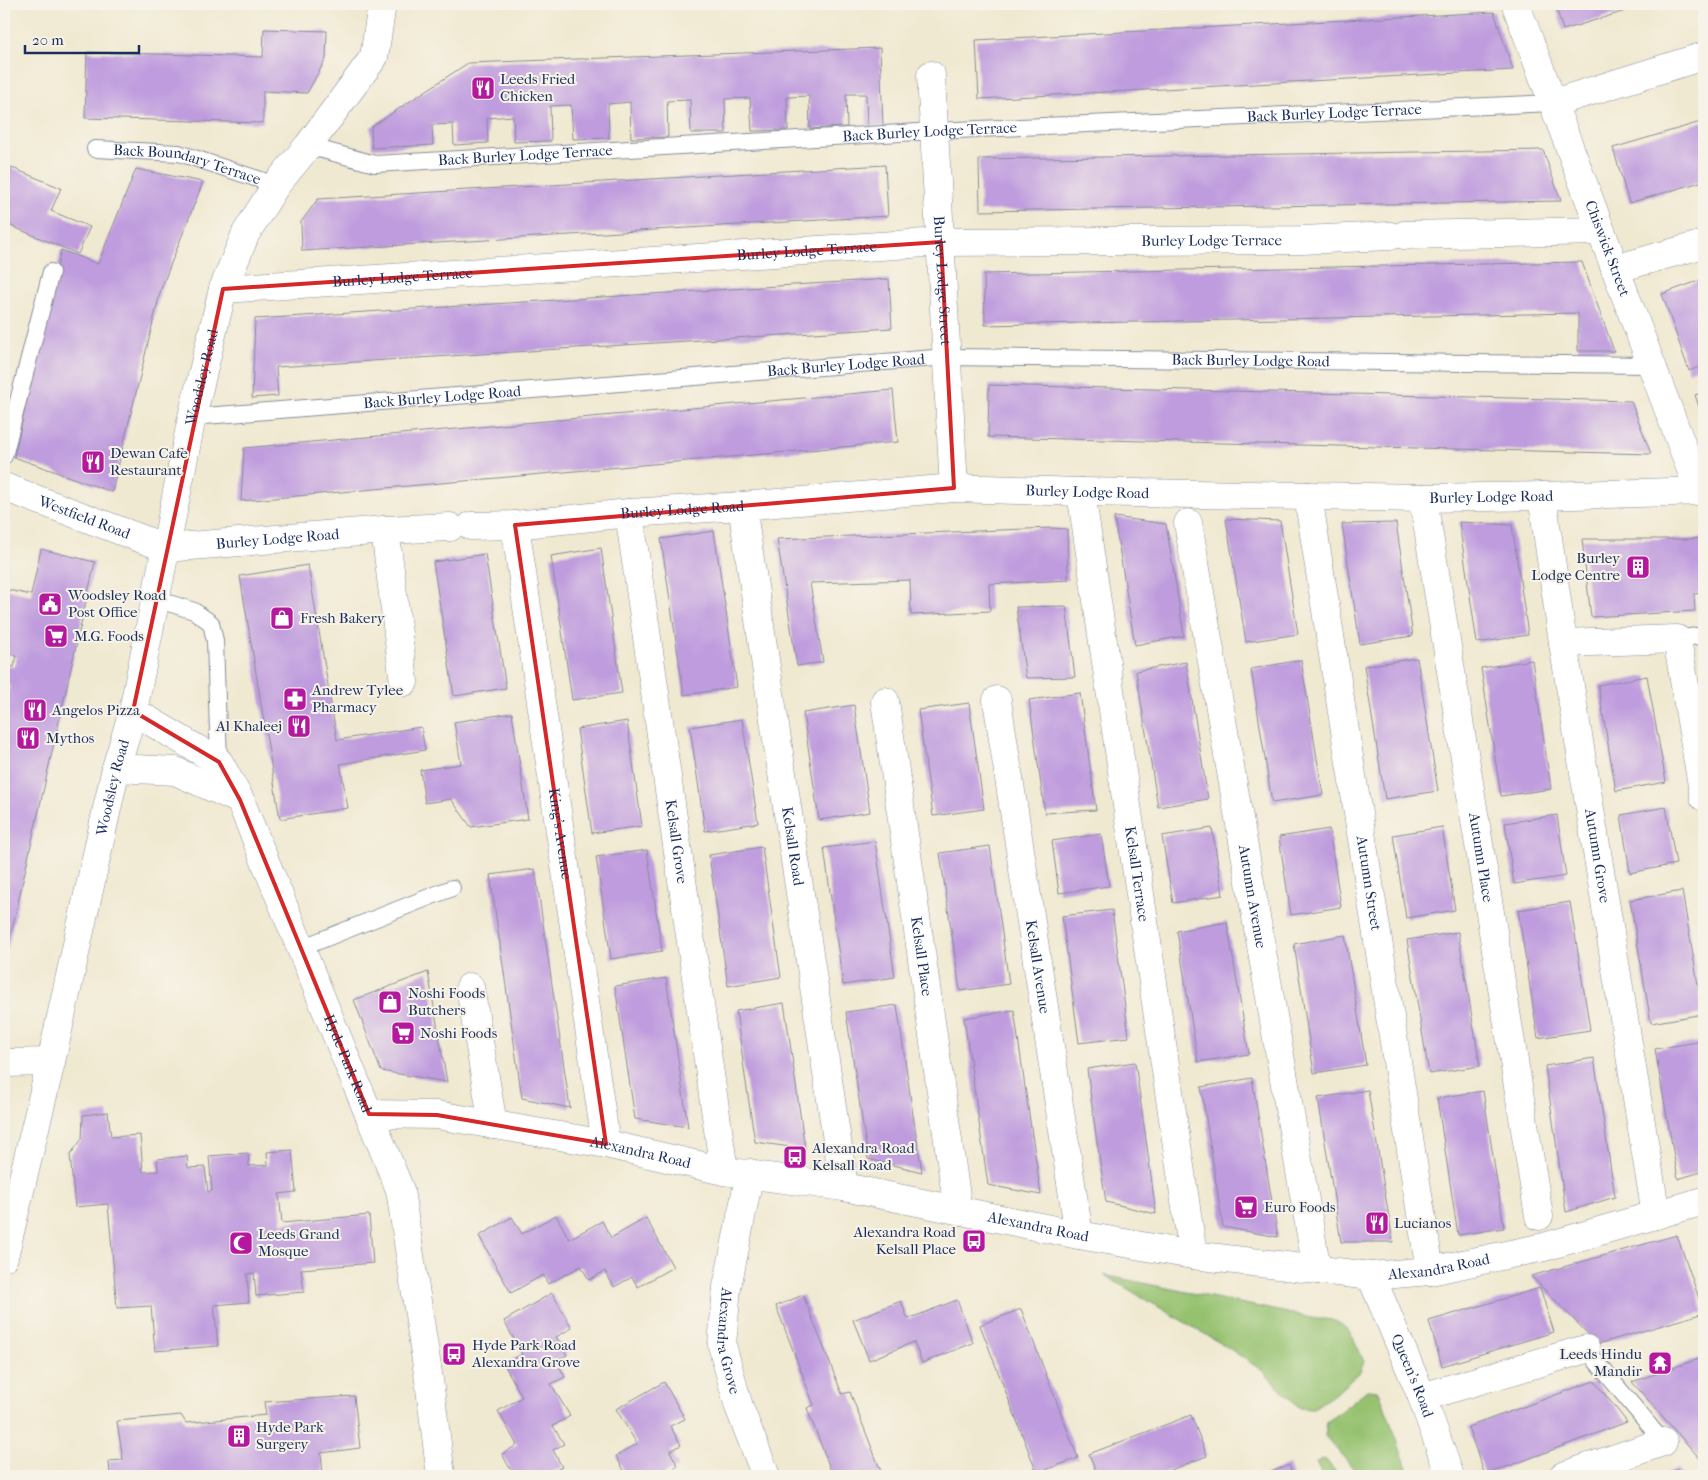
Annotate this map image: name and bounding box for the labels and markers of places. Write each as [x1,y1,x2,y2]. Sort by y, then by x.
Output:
place label: Leeds Fried Chicken [500,70,576,105]
restaurant icon: Leeds Fried Chicken [470,75,496,101]
place label: Dewan Cafe Restaurant [110,444,188,479]
restaurant icon: Dewan Cafe Restaurant [80,449,106,475]
place label: Burley Lodge Centre [1531,549,1621,584]
building icon: Burley Lodge Centre [1625,554,1651,580]
place label: Woodsley Road Post Office [67,586,167,621]
public building icon: Woodsley Road Post Office [37,591,63,617]
shop icon: Fresh Bakery [269,605,295,631]
place label: Fresh Bakery [300,609,386,627]
supermarket icon: M.G. Foods [43,623,69,649]
place label: M.G. Foods [74,627,144,645]
place label: Andrew Tylee Pharmacy [311,681,404,716]
pharmacy icon: Andrew Tylee Pharmacy [282,686,308,712]
restaurant icon: Angelos Pizza [22,697,48,723]
place label: Angelos Pizza [51,701,141,719]
restaurant icon: Al Khaleej [286,713,312,739]
place label: Al Khaleej [215,717,282,735]
restaurant icon: Mythos [15,725,41,751]
place label: Mythos [46,729,95,747]
place label: Noshi Foods Butchers [408,984,486,1019]
shop icon: Noshi Foods Butchers [377,989,403,1015]
supermarket icon: Noshi Foods [390,1020,416,1046]
place label: Noshi Foods [420,1024,498,1042]
place label: Alexandra Road Kelsall Road [811,1139,915,1174]
bus stop icon: Alexandra Road Kelsall Road [782,1144,808,1170]
supermarket icon: Euro Foods [1233,1194,1259,1220]
place label: Euro Foods [1264,1198,1336,1216]
restaurant icon: Lucianos [1364,1210,1390,1236]
place label: Lucianos [1394,1214,1452,1232]
place label: Alexandra Road Kelsall Place [852,1223,957,1258]
place label: Leeds Grand Mosque [258,1225,340,1260]
bus stop icon: Alexandra Road Kelsall Place [961,1228,987,1254]
mosque icon: Leeds Grand Mosque [228,1230,254,1256]
place label: Hyde Park Road Alexandra Grove [471,1336,581,1371]
bus stop icon: Hyde Park Road Alexandra Grove [441,1341,467,1367]
place label: Leeds Hindu Mandir [1560,1345,1643,1380]
temple icon: Leeds Hindu Mandir [1647,1350,1673,1376]
place label: Hyde Park Surgery [256,1418,324,1453]
building icon: Hyde Park Surgery [226,1423,252,1449]

